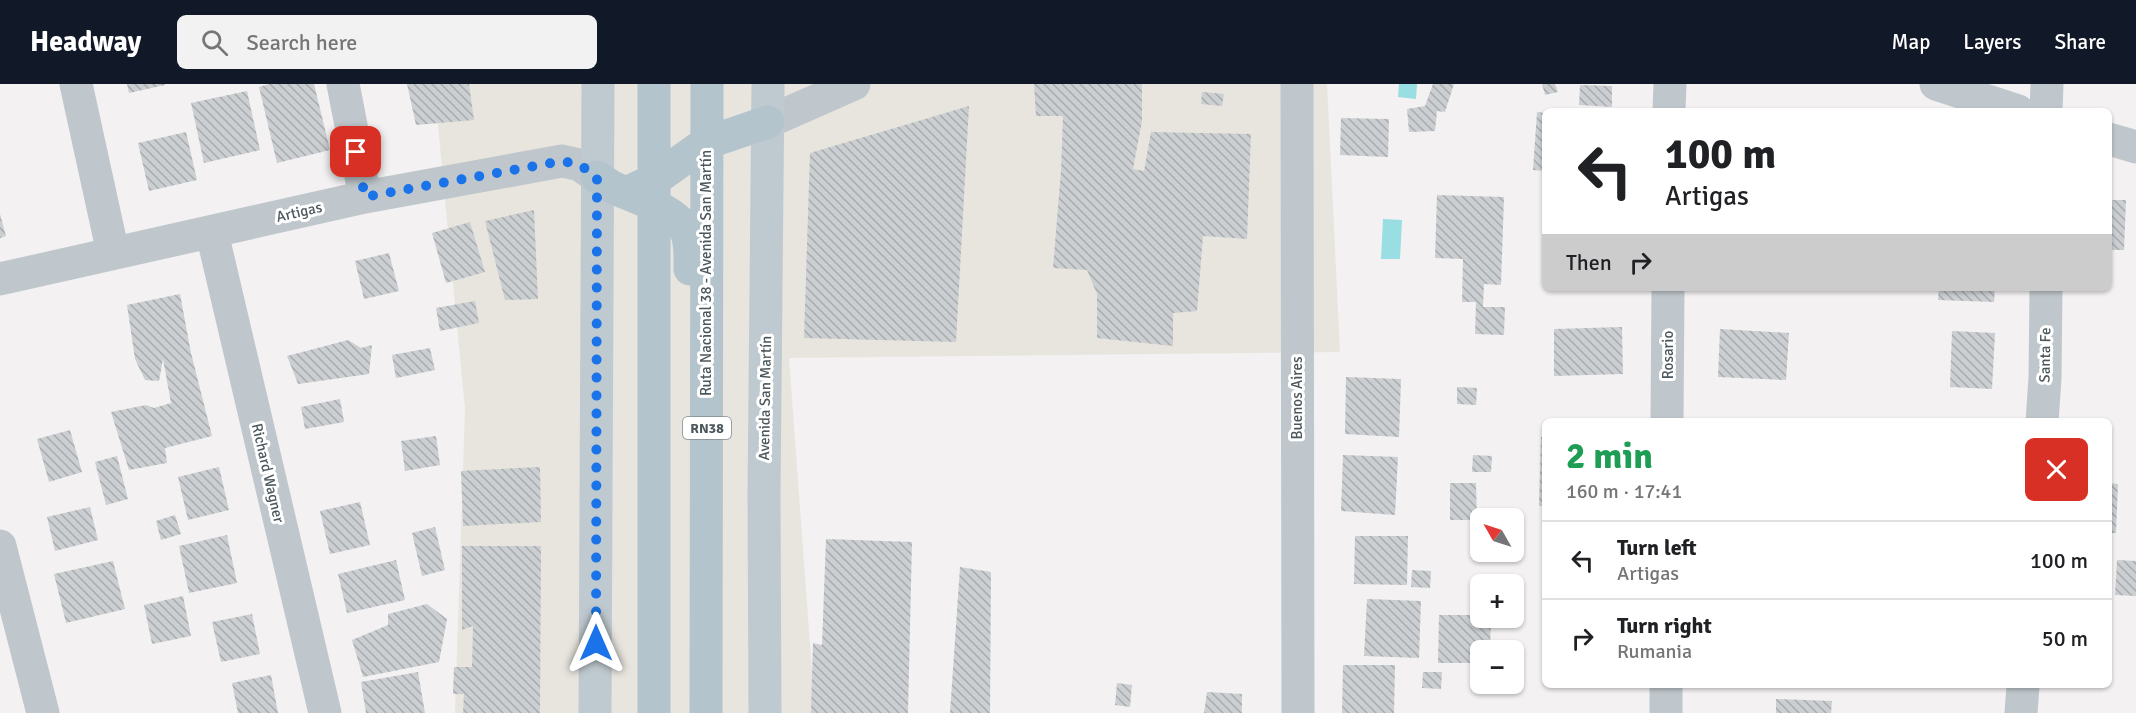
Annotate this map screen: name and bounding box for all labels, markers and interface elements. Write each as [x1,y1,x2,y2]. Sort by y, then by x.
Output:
search box [177,15,597,69]
text: Headway [30,25,141,59]
icon: search [198,26,231,59]
text: Search here [246,29,357,56]
text: Map [1892,29,1930,55]
text: Layers [1963,29,2021,55]
text: Share [2054,29,2106,55]
pin [330,126,381,177]
text: 100 m [1665,129,1776,180]
icon: left [1566,132,1644,210]
icon: arrive [339,135,372,168]
street label: Ruta Nacional 38 - Avenida San Martín [697,150,715,396]
text: Artigas [1665,180,1749,213]
street label: Artigas [274,198,324,226]
icon: right [1624,246,1657,279]
text: Then [1566,249,1612,276]
street label: Santa Fe [2036,327,2054,383]
street label: Rosario [1659,331,1677,379]
street label: Avenida San Martín [755,335,775,461]
street label: Buenos Aires [1288,356,1306,440]
road number: RN38 [683,417,731,439]
street label: Richard Wagner [248,422,288,525]
text: 2 min [1566,434,1653,479]
button: close [2025,438,2088,501]
text: 160 m · 17:41 [1566,479,1682,504]
north arrow [1470,508,1524,562]
map controls [1470,508,1524,694]
text: Turn left [1617,534,1697,561]
icon: left [1566,544,1599,577]
text: 100 m [2030,547,2088,574]
text: Artigas [1617,561,1679,586]
button: + [1470,574,1524,628]
position arrow [564,611,628,675]
text: Turn right [1617,612,1712,639]
icon: right [1566,622,1599,655]
text: 50 m [2042,625,2088,652]
text: Rumania [1617,639,1692,664]
button: − [1470,640,1524,694]

